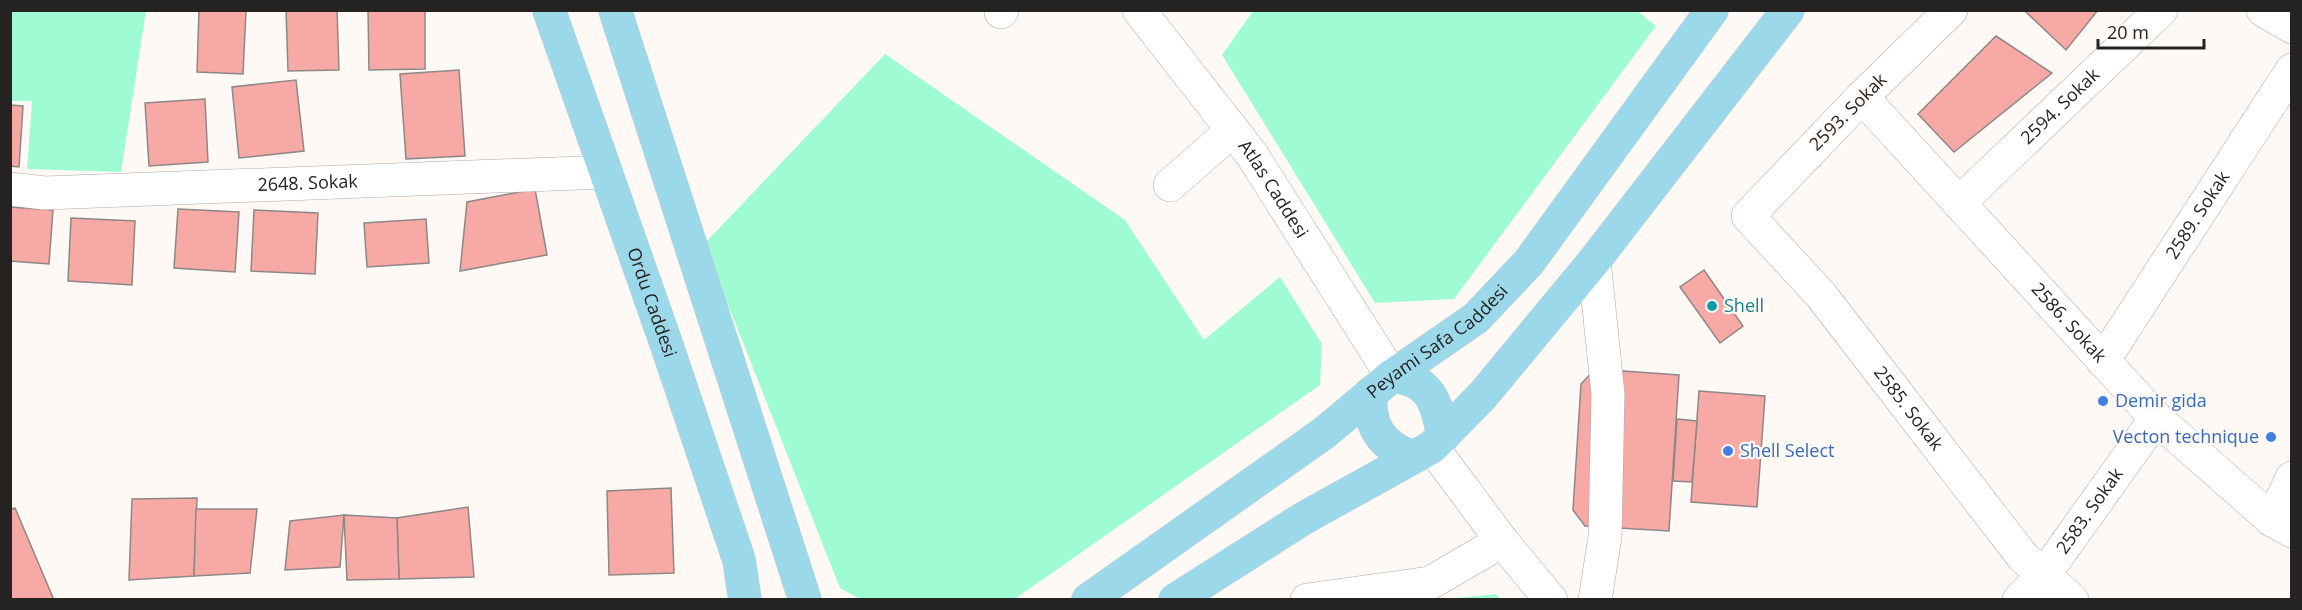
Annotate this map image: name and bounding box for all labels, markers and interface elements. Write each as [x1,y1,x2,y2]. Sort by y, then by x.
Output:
scale bar [2098,12,2204,50]
text: 20 m [2107,20,2149,44]
street label: 2594. Sokak [2015,62,2104,149]
street label: 2593. Sokak [1803,67,1892,155]
street label: Atlas Caddesi [1234,134,1315,242]
street label: 2589. Sokak [2160,166,2235,263]
street label: 2648. Sokak [257,168,359,196]
street label: Ordu Caddesi [622,244,683,360]
street label: 2586. Sokak [2027,277,2112,367]
street label: Peyami Safa Caddesi [1361,279,1513,403]
place label: Shell [1724,293,1764,317]
marker: Shell [1705,299,1719,313]
street label: 2585. Sokak [1869,361,1950,455]
place label: Demir gida [2115,388,2207,412]
marker: Demir gida [2096,394,2110,408]
place label: Vecton technique [2113,424,2259,448]
marker: Vecton technique [2264,430,2278,444]
place label: Shell Select [1740,438,1834,462]
marker: Shell Select [1721,444,1735,458]
street label: 2583. Sokak [2050,462,2128,558]

